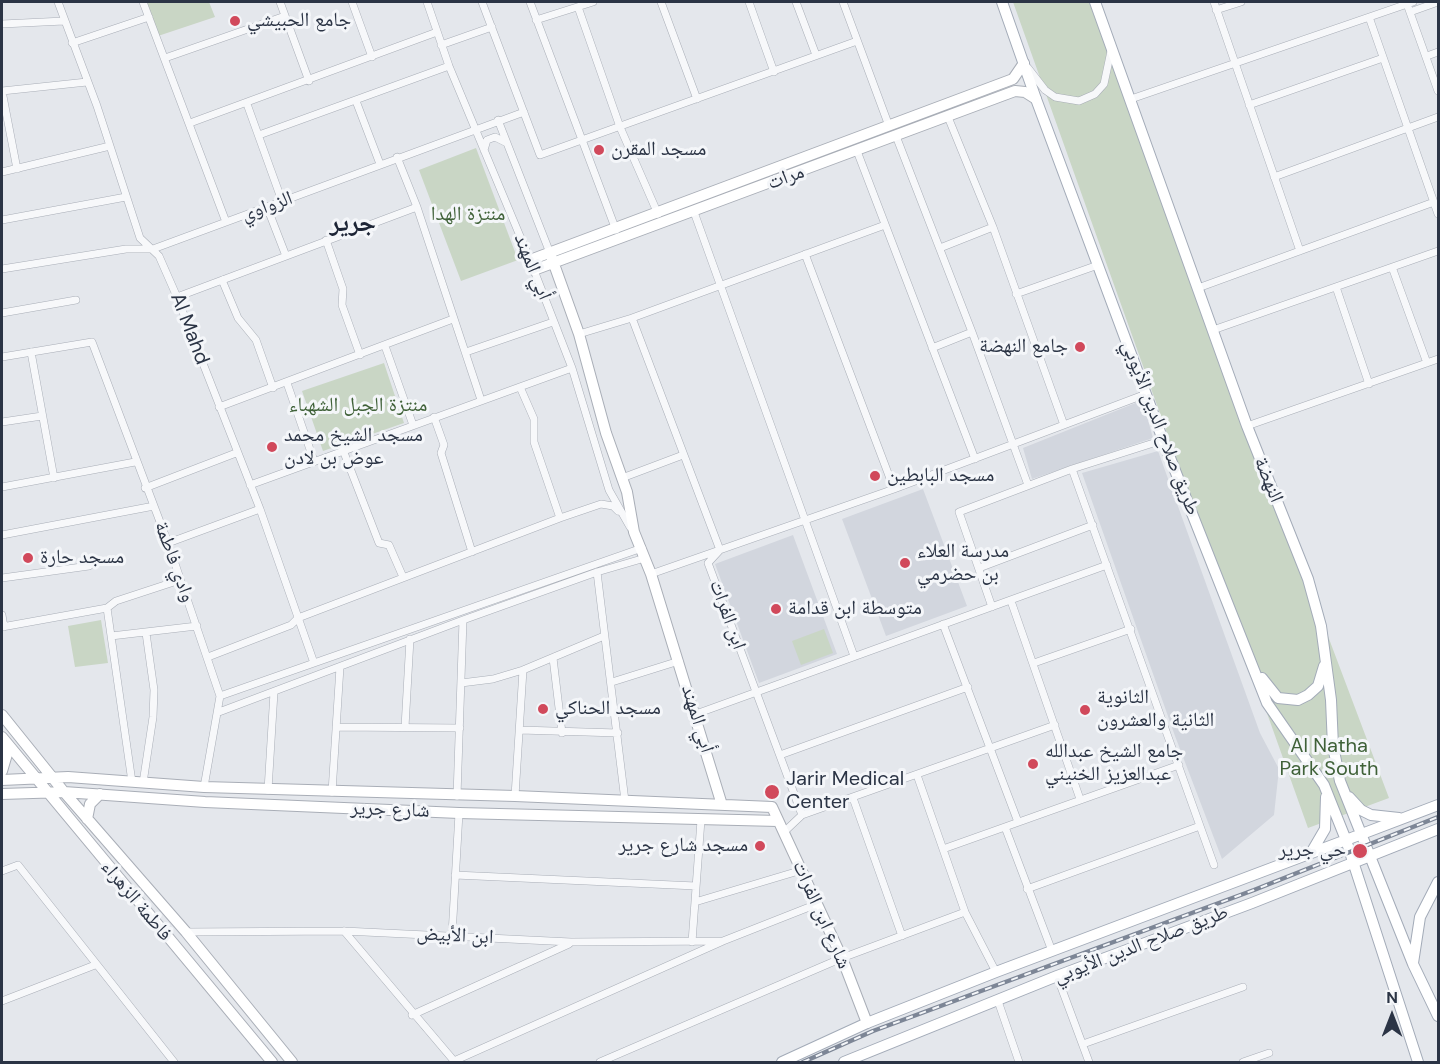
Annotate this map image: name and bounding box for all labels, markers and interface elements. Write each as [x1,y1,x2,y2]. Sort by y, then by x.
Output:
place label: جامع الحبيشي [247,9,351,33]
marker: جامع الحبيشي [228,14,242,28]
place label: مسجد المقرن [611,138,706,162]
marker: مسجد المقرن [592,143,606,157]
street label: مرات [764,160,808,196]
street label: الزواوي [238,187,296,227]
park label: منتزة الهدا [431,203,505,227]
district label: جرير [330,208,376,240]
street label: أبي المهند [508,230,556,304]
street label: Al Mahd [164,290,214,368]
place label: جامع النهضة [979,335,1068,359]
street label: طريق صلاح الدين الأيوبي [1116,337,1204,519]
marker: جامع النهضة [1073,340,1087,354]
park label: منتزة الجبل الشهباء [289,394,427,418]
place label: مسجد الشيخ محمد عوض بن لادن [284,424,423,471]
marker: مسجد الشيخ محمد عوض بن لادن [265,440,279,454]
street label: النهضة [1248,454,1288,506]
place label: مسجد البابطين [887,464,994,488]
marker: مسجد البابطين [868,469,882,483]
street label: وادي فاطمة [148,518,200,606]
place label: مدرسة العلاء بن حضرمي [917,540,1009,587]
place label: مسجد حارة [40,546,124,570]
marker: مسجد حارة [21,551,35,565]
marker: مدرسة العلاء بن حضرمي [898,556,912,570]
street label: ابن الفرات [703,577,751,653]
place label: متوسطة ابن قدامة [788,597,922,621]
marker: متوسطة ابن قدامة [769,602,783,616]
street label: أبي المهند [675,682,719,756]
place label: الثانوية الثانية والعشرون [1097,686,1214,733]
place label: مسجد الحناكي [555,697,661,721]
marker: مسجد الحناكي [536,702,550,716]
marker: الثانوية الثانية والعشرون [1078,703,1092,717]
park label: Al Natha Park South [1279,735,1379,782]
place label: جامع الشيخ عبدالله عبدالعزيز الخنيني [1045,740,1183,787]
marker: جامع الشيخ عبدالله عبدالعزيز الخنيني [1026,757,1040,771]
place label: Jarir Medical Center [786,768,904,815]
marker: Jarir Medical Center [763,783,781,801]
street label: شارع جرير [350,797,430,823]
place label: مسجد شارع جرير [618,834,748,858]
marker: مسجد شارع جرير [753,839,767,853]
place label: حي جرير [1278,839,1346,863]
marker: حي جرير [1351,842,1369,860]
street label: فاطمة الزهراء [95,856,177,946]
street label: شارع ابن الفرات [787,857,855,973]
street label: طريق صلاح الدين الأيوبي [1050,901,1232,989]
street label: ابن الأبيض [416,922,494,950]
north arrow [1362,986,1422,1046]
text: N [1386,987,1398,1008]

